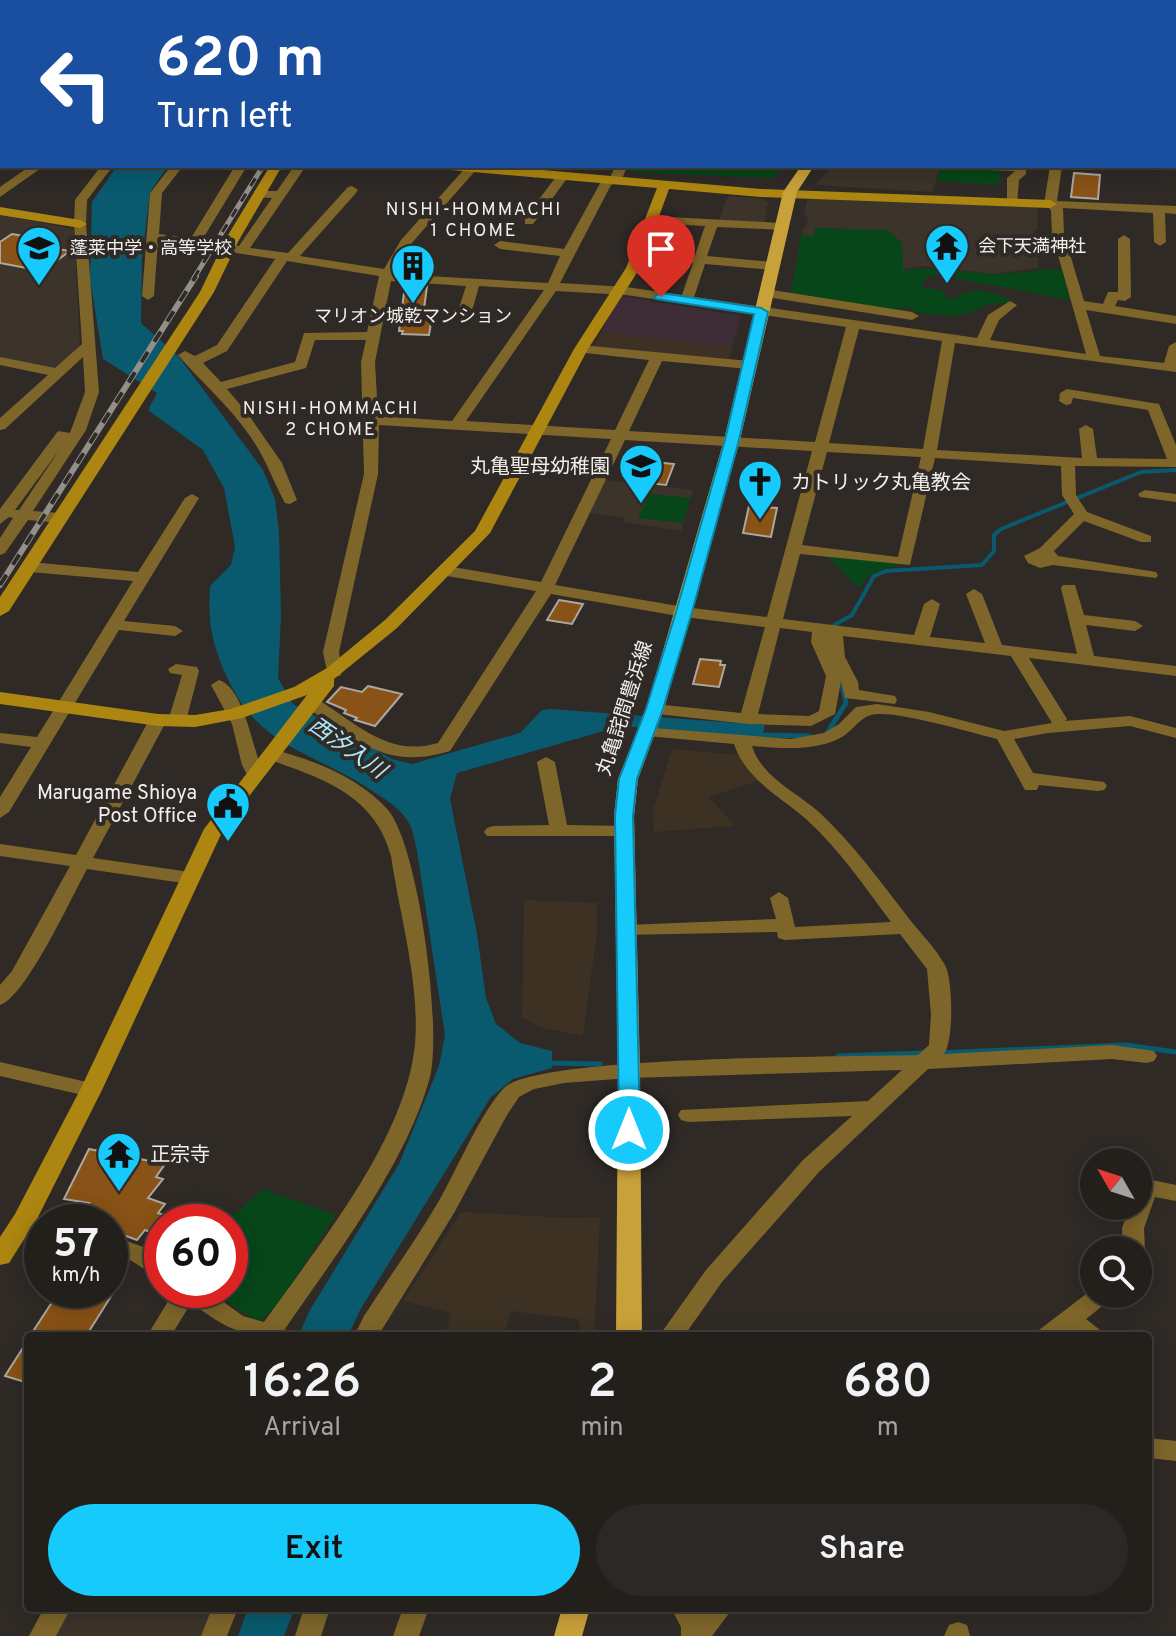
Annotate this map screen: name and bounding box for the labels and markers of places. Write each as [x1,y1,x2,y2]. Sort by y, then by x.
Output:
pin [627,215,695,297]
temple icon: 会下天満神社 [923,222,971,285]
school or university icon: 蓬莱中学・高等学校 [15,224,63,287]
place label: 会下天満神社 [978,236,1086,259]
place label: 蓬莱中学・高等学校 [70,238,232,261]
building icon: マリオン城乾マンション [389,242,437,305]
place label: マリオン城乾マンション [314,306,512,329]
school or university icon: 丸亀聖母幼稚園 [617,442,665,505]
place label: 丸亀聖母幼稚園 [470,455,610,481]
church icon: カトリック丸亀教会 [736,458,784,521]
place label: カトリック丸亀教会 [791,471,971,497]
public building icon: Marugame Shioya Post Office [204,780,252,843]
place label: Marugame Shioya Post Office [37,781,197,830]
temple icon: 正宗寺 [95,1130,143,1193]
place label: 正宗寺 [150,1143,210,1169]

